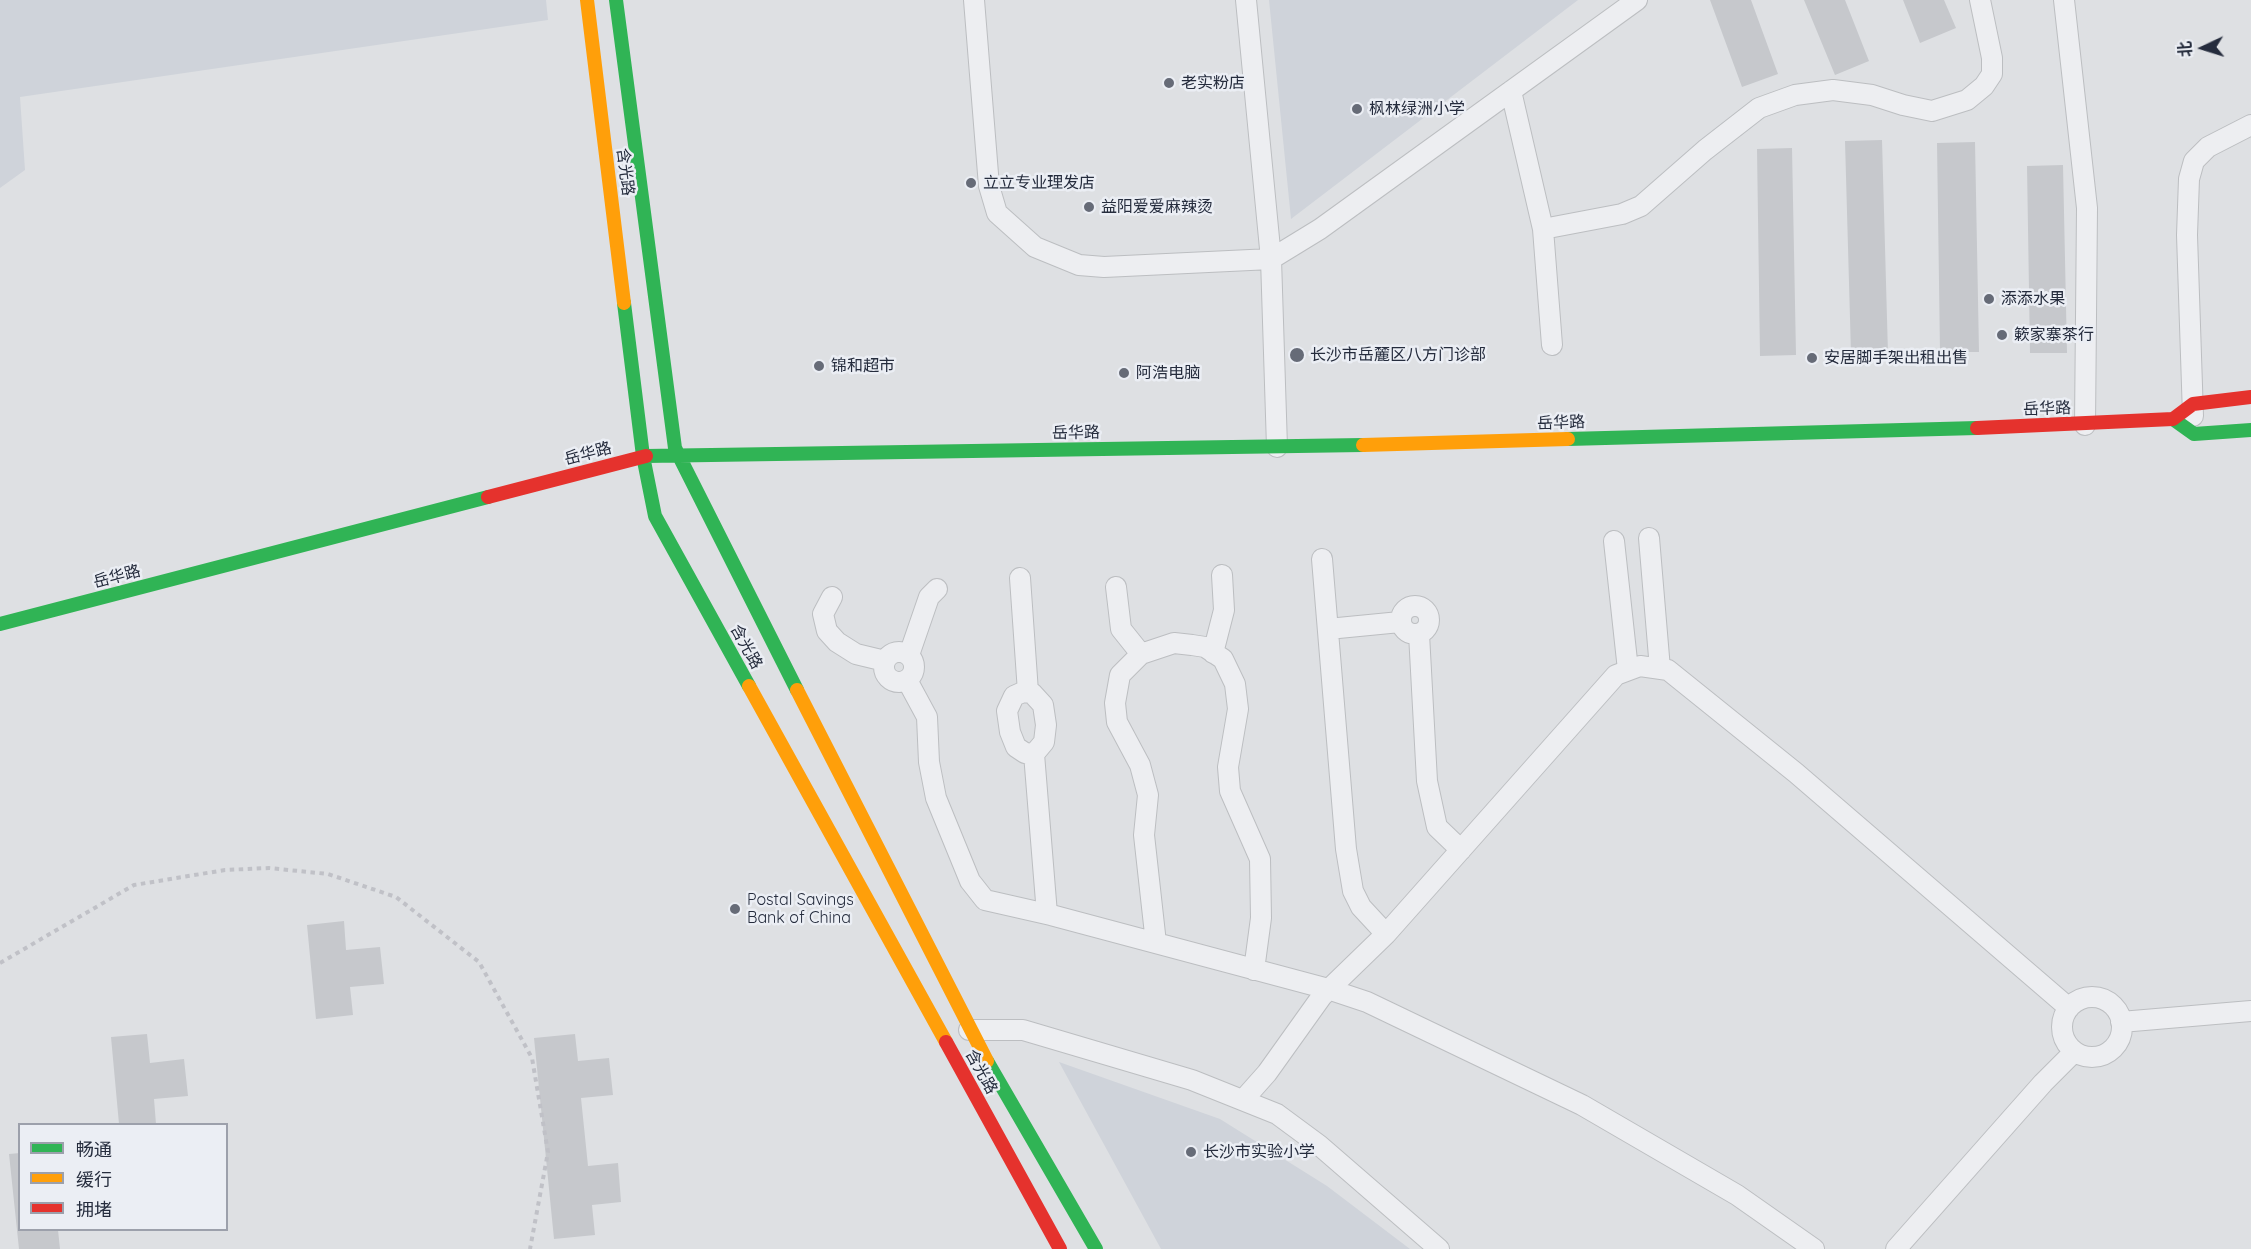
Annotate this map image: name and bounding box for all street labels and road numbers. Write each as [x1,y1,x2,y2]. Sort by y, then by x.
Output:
street label: 含光路 [613,147,637,197]
street label: 岳华路 [2023,399,2071,419]
street label: 岳华路 [1537,413,1585,433]
street label: 岳华路 [1052,423,1100,443]
street label: 岳华路 [562,439,614,469]
street label: 岳华路 [91,562,143,592]
street label: 含光路 [726,621,766,673]
street label: 含光路 [961,1046,1001,1098]

